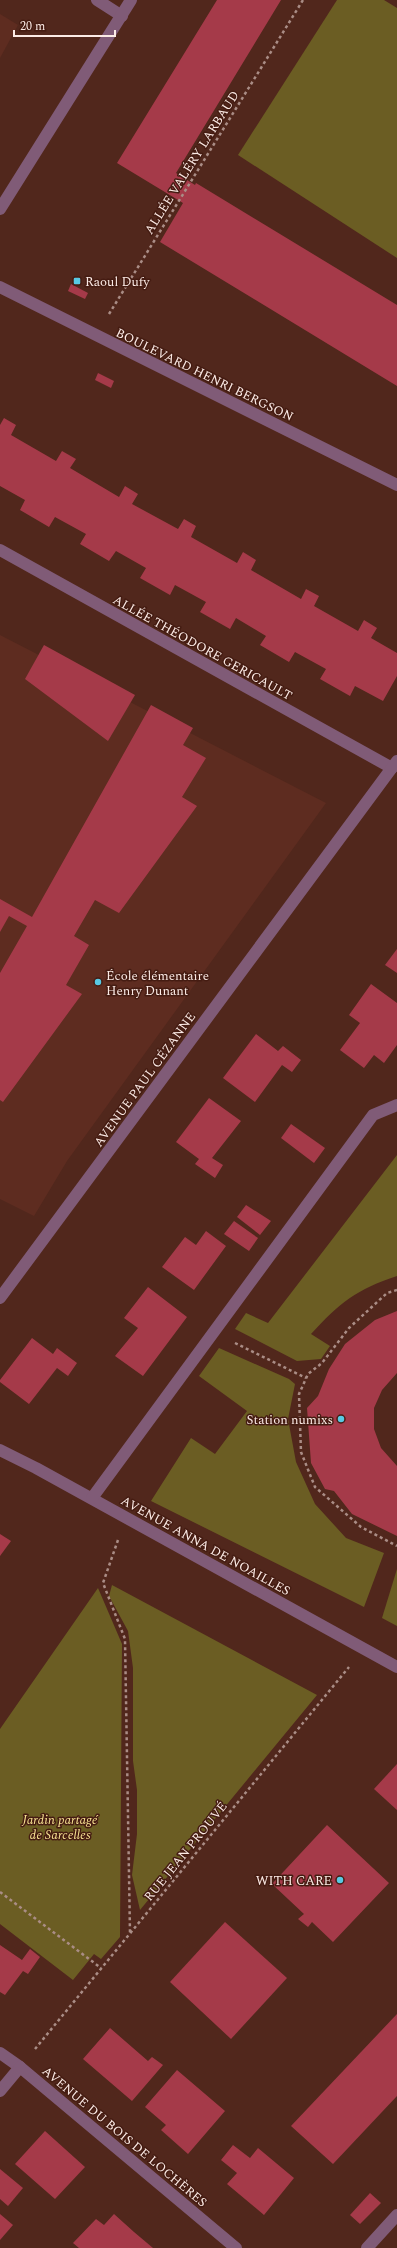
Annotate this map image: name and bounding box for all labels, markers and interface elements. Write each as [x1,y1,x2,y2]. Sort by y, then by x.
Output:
scale bar [14,12,115,38]
text: 20 m [20,17,45,36]
street label: ALLÉE VALÉRY LARBAUD [139,87,244,238]
place label: Raoul Dufy [85,272,150,292]
marker: Raoul Dufy [72,276,82,286]
street label: BOULEVARD HENRI BERGSON [112,323,297,427]
street label: ALLÉE THÉODORE GERICAULT [109,590,296,706]
place label: École élémentaire Henry Dunant [106,966,209,1001]
marker: École élémentaire Henry Dunant [93,977,103,987]
street label: AVENUE PAUL CÉZANNE [89,1008,201,1151]
place label: Station numixs [247,1410,333,1430]
marker: Station numixs [336,1414,346,1424]
street label: AVENUE ANNA DE NOAILLES [117,1491,294,1601]
street label: RUE JEAN PROUVÉ [139,1797,232,1906]
park label: Jardin partagé de Sarcelles [21,1810,99,1845]
place label: WITH CARE [256,1871,332,1891]
marker: WITH CARE [335,1875,345,1885]
street label: AVENUE DU BOIS DE LOCHÈRES [37,2062,211,2212]

